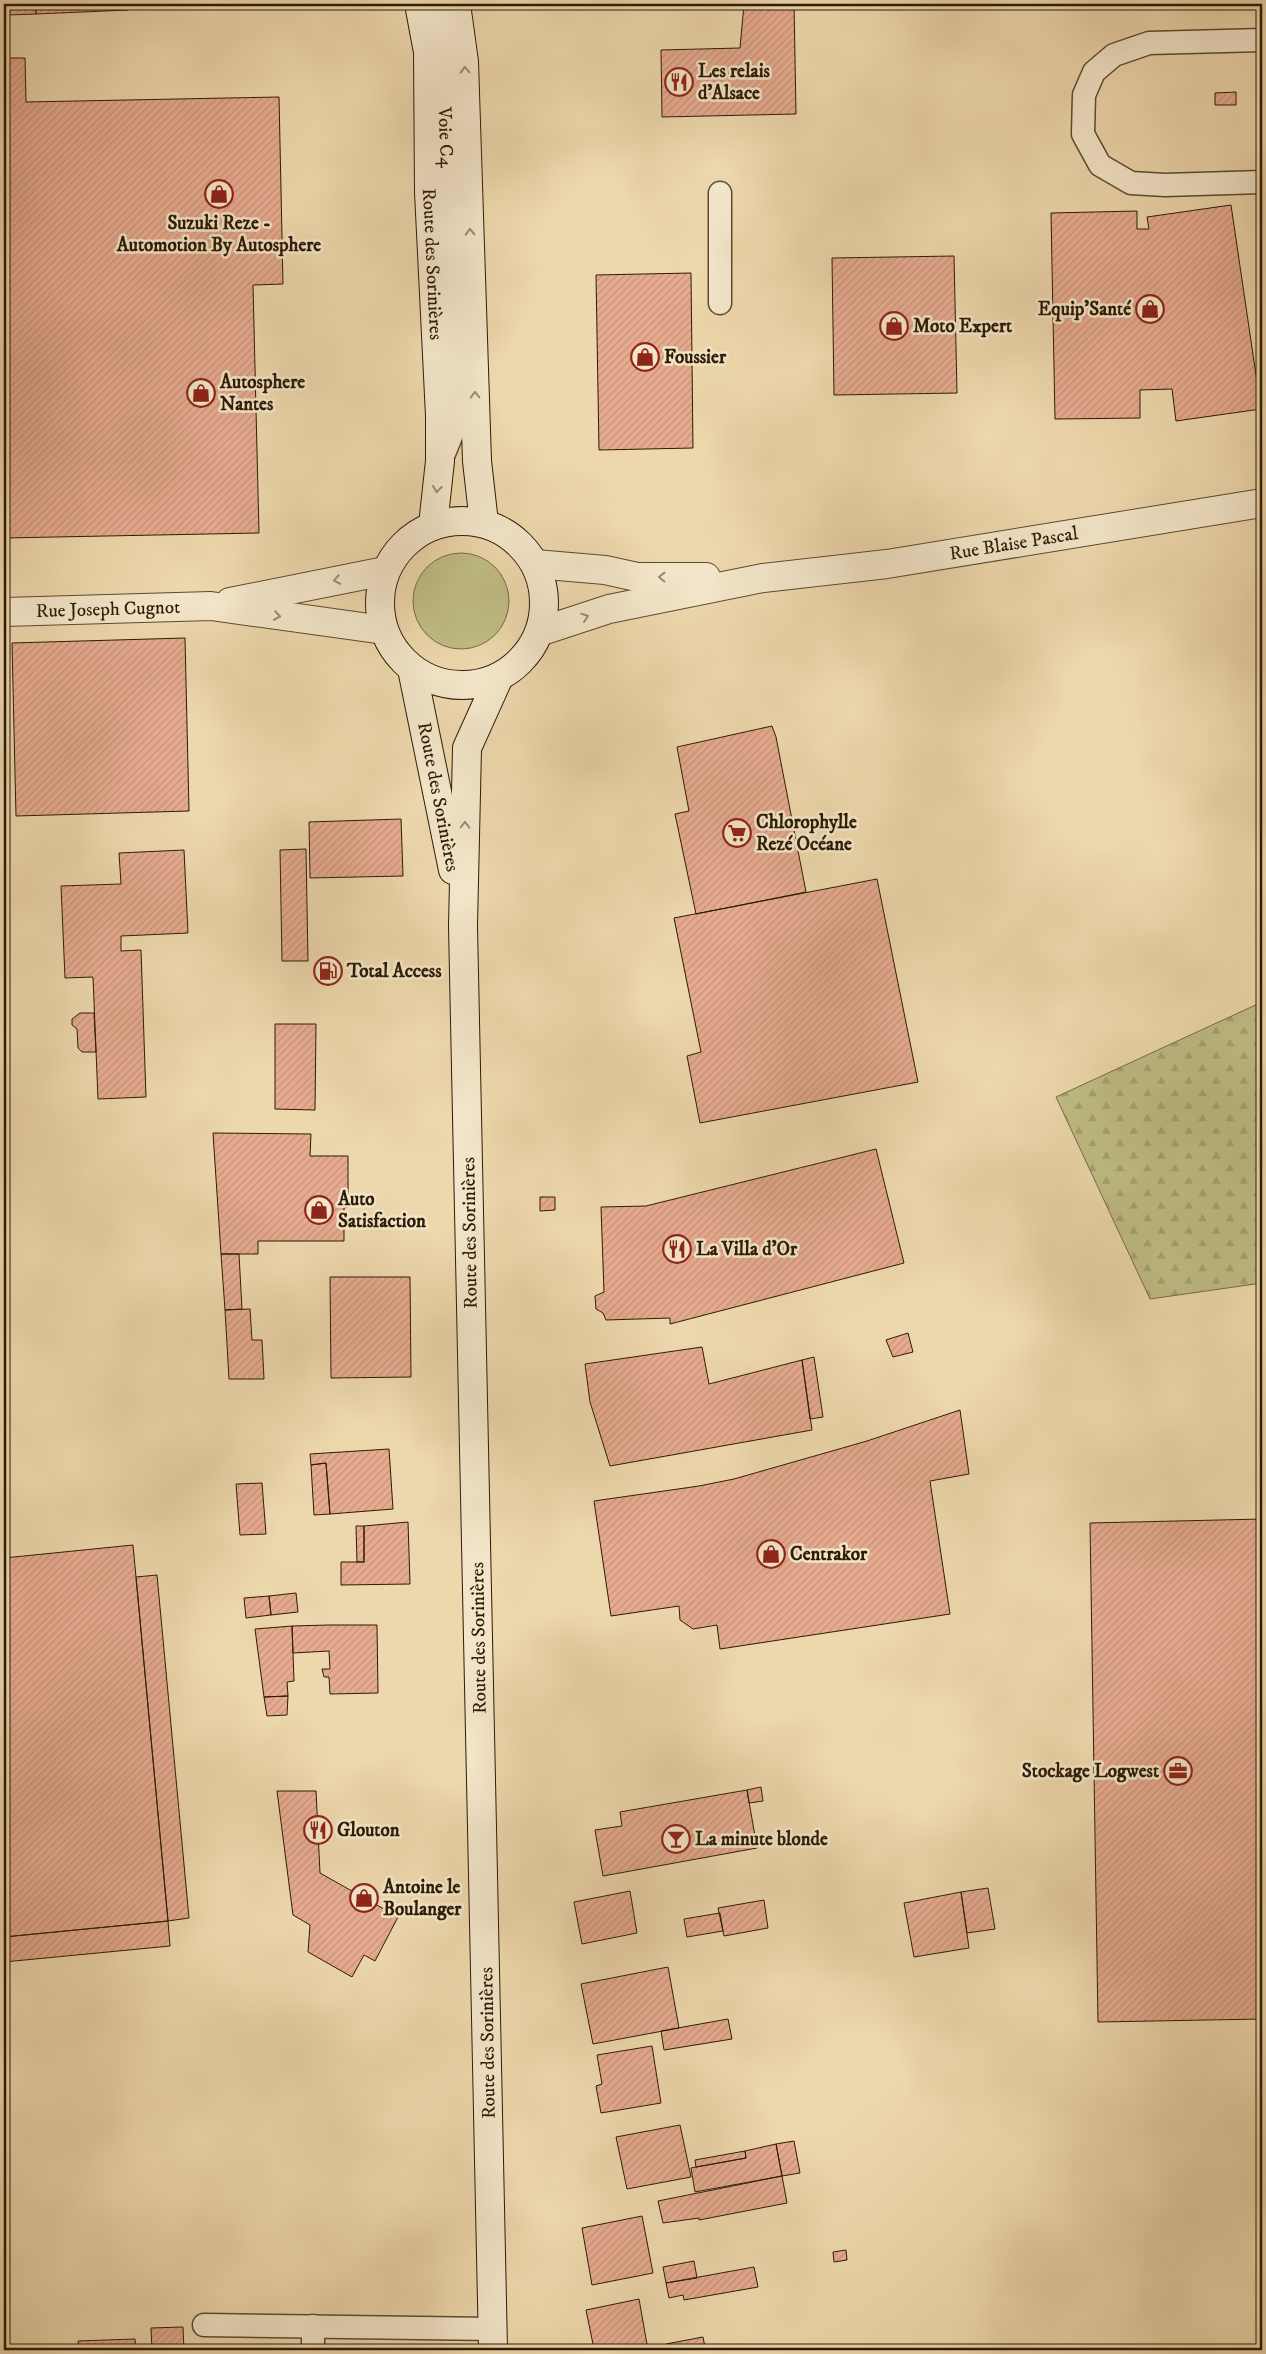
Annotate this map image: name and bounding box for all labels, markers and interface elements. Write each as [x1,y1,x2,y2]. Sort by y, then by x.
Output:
place label: Les relais d'Alsace [698,60,771,105]
one-way arrow [459,66,470,74]
restaurant icon: Les relais d'Alsace [664,67,694,97]
street label: Voie C4 [433,106,458,169]
shop icon: Suzuki Reze - Automotion By Autosphere [204,179,234,209]
street label: Route des Sorinières [417,188,448,341]
place label: Suzuki Reze - Automotion By Autosphere [116,212,321,257]
one-way arrow [464,228,475,236]
shop icon: Equip'Santé [1135,294,1165,324]
place label: Equip'Santé [1038,298,1132,322]
shop icon: Moto Expert [879,311,909,341]
place label: Moto Expert [913,315,1013,338]
shop icon: Foussier [630,342,660,372]
place label: Foussier [664,346,727,369]
place label: Autosphere Nantes [219,371,305,416]
shop icon: Autosphere Nantes [186,378,216,408]
one-way arrow [469,390,480,398]
one-way arrow [432,485,443,493]
street label: Rue Blaise Pascal [948,522,1080,565]
one-way arrow [657,572,665,582]
one-way arrow [333,575,342,585]
street label: Rue Joseph Cugnot [36,595,180,623]
one-way arrow [273,610,281,621]
one-way arrow [580,613,589,623]
street label: Route des Sorinières [412,720,464,874]
place label: Chlorophylle Rezé Océane [756,811,857,856]
supermarket icon: Chlorophylle Rezé Océane [722,818,752,848]
one-way arrow [460,820,470,828]
fuel station icon: Total Access [313,956,343,986]
place label: Total Access [346,960,442,983]
street label: Route des Sorinières [457,1157,483,1309]
place label: Auto Satisfaction [337,1188,427,1233]
shop icon: Auto Satisfaction [304,1195,334,1225]
restaurant icon: La Villa d'Or [662,1234,692,1264]
place label: La Villa d'Or [696,1238,798,1261]
shop icon: Centrakor [756,1539,786,1569]
place label: Centrakor [790,1543,868,1566]
street label: Route des Sorinières [466,1562,492,1714]
office icon: Stockage Logwest [1163,1756,1193,1786]
place label: Stockage Logwest [1022,1760,1160,1783]
restaurant icon: Glouton [303,1815,333,1845]
place label: Glouton [337,1819,401,1842]
bar icon: La minute blonde [661,1824,691,1854]
place label: La minute blonde [695,1828,828,1851]
place label: Antoine le Boulanger [382,1876,462,1921]
shop icon: Antoine le Boulanger [349,1883,379,1913]
street label: Route des Sorinières [475,1967,501,2119]

